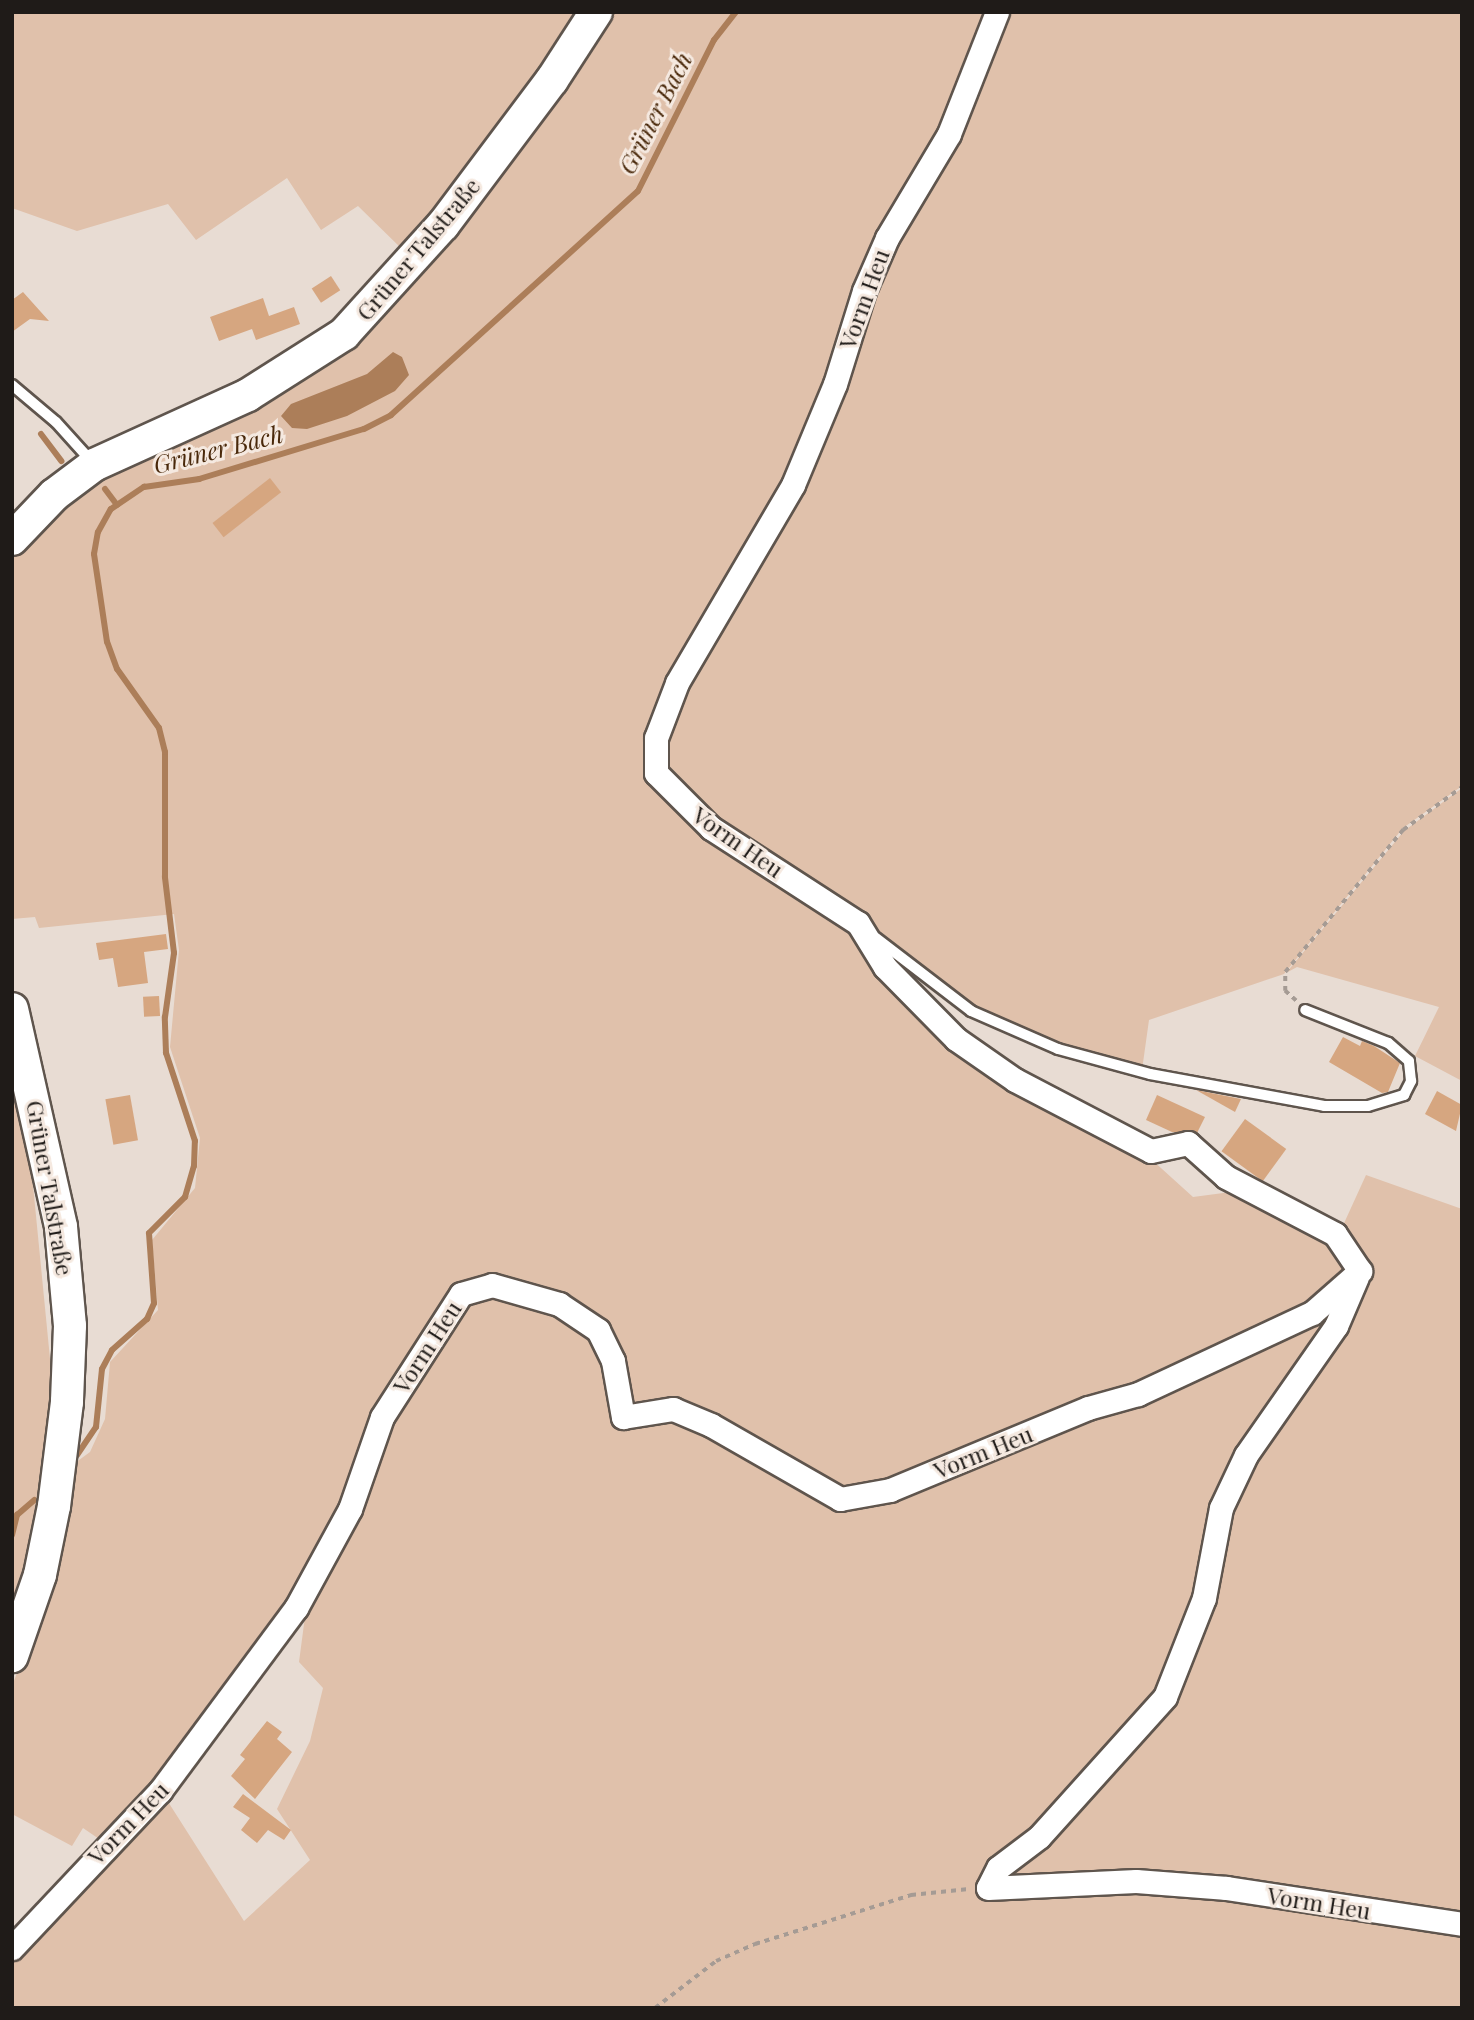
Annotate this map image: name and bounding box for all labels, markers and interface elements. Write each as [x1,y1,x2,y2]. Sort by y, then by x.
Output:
water label: Grüner Bach [612,48,698,178]
street label: Grüner Talstraße [350,172,486,326]
street label: Vorm Heu [833,245,895,353]
water label: Grüner Bach [150,419,286,479]
street label: Vorm Heu [687,801,789,883]
street label: Grüner Talstraße [21,1098,79,1278]
street label: Vorm Heu [387,1296,467,1398]
street label: Vorm Heu [930,1420,1036,1484]
street label: Vorm Heu [82,1776,174,1870]
street label: Vorm Heu [1265,1881,1373,1925]

